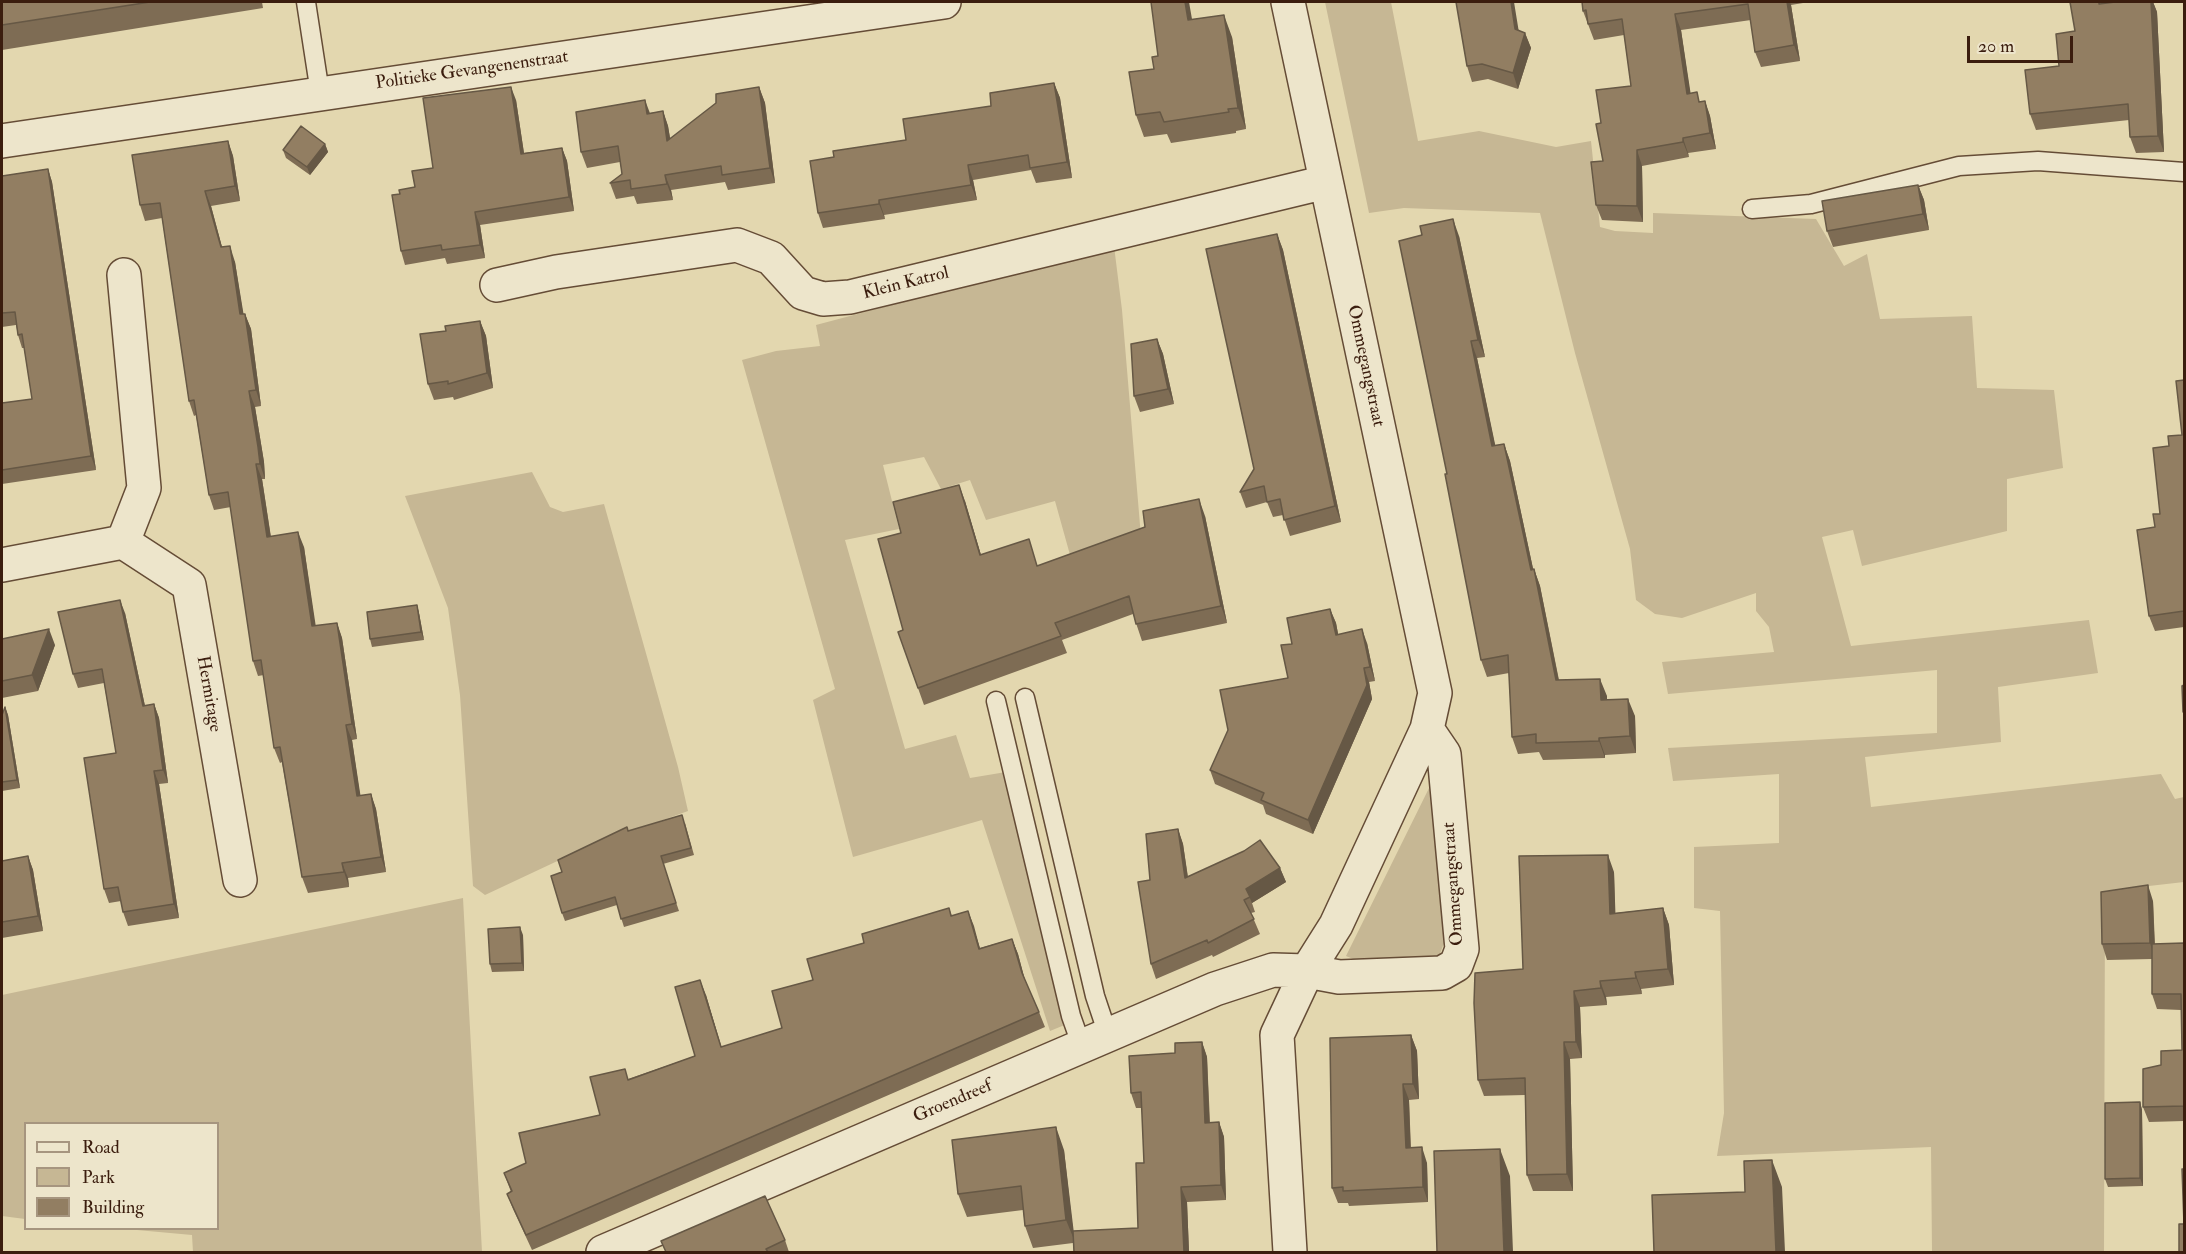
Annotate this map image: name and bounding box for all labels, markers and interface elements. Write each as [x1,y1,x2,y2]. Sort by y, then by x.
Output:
scale bar [1970,24,2076,62]
text: 20 m [1978,35,2014,58]
street label: Politieke Gevangenenstraat [374,47,570,95]
street label: Klein Katrol [861,263,951,305]
street label: Ommegangstraat [1342,303,1388,429]
street label: Hermitage [191,654,225,734]
street label: Ommegangstraat [1439,822,1469,946]
street label: Groendreef [910,1076,996,1128]
legend [24,1122,219,1230]
text: Road [82,1136,120,1159]
text: Park [82,1166,115,1189]
text: Building [82,1196,144,1219]

